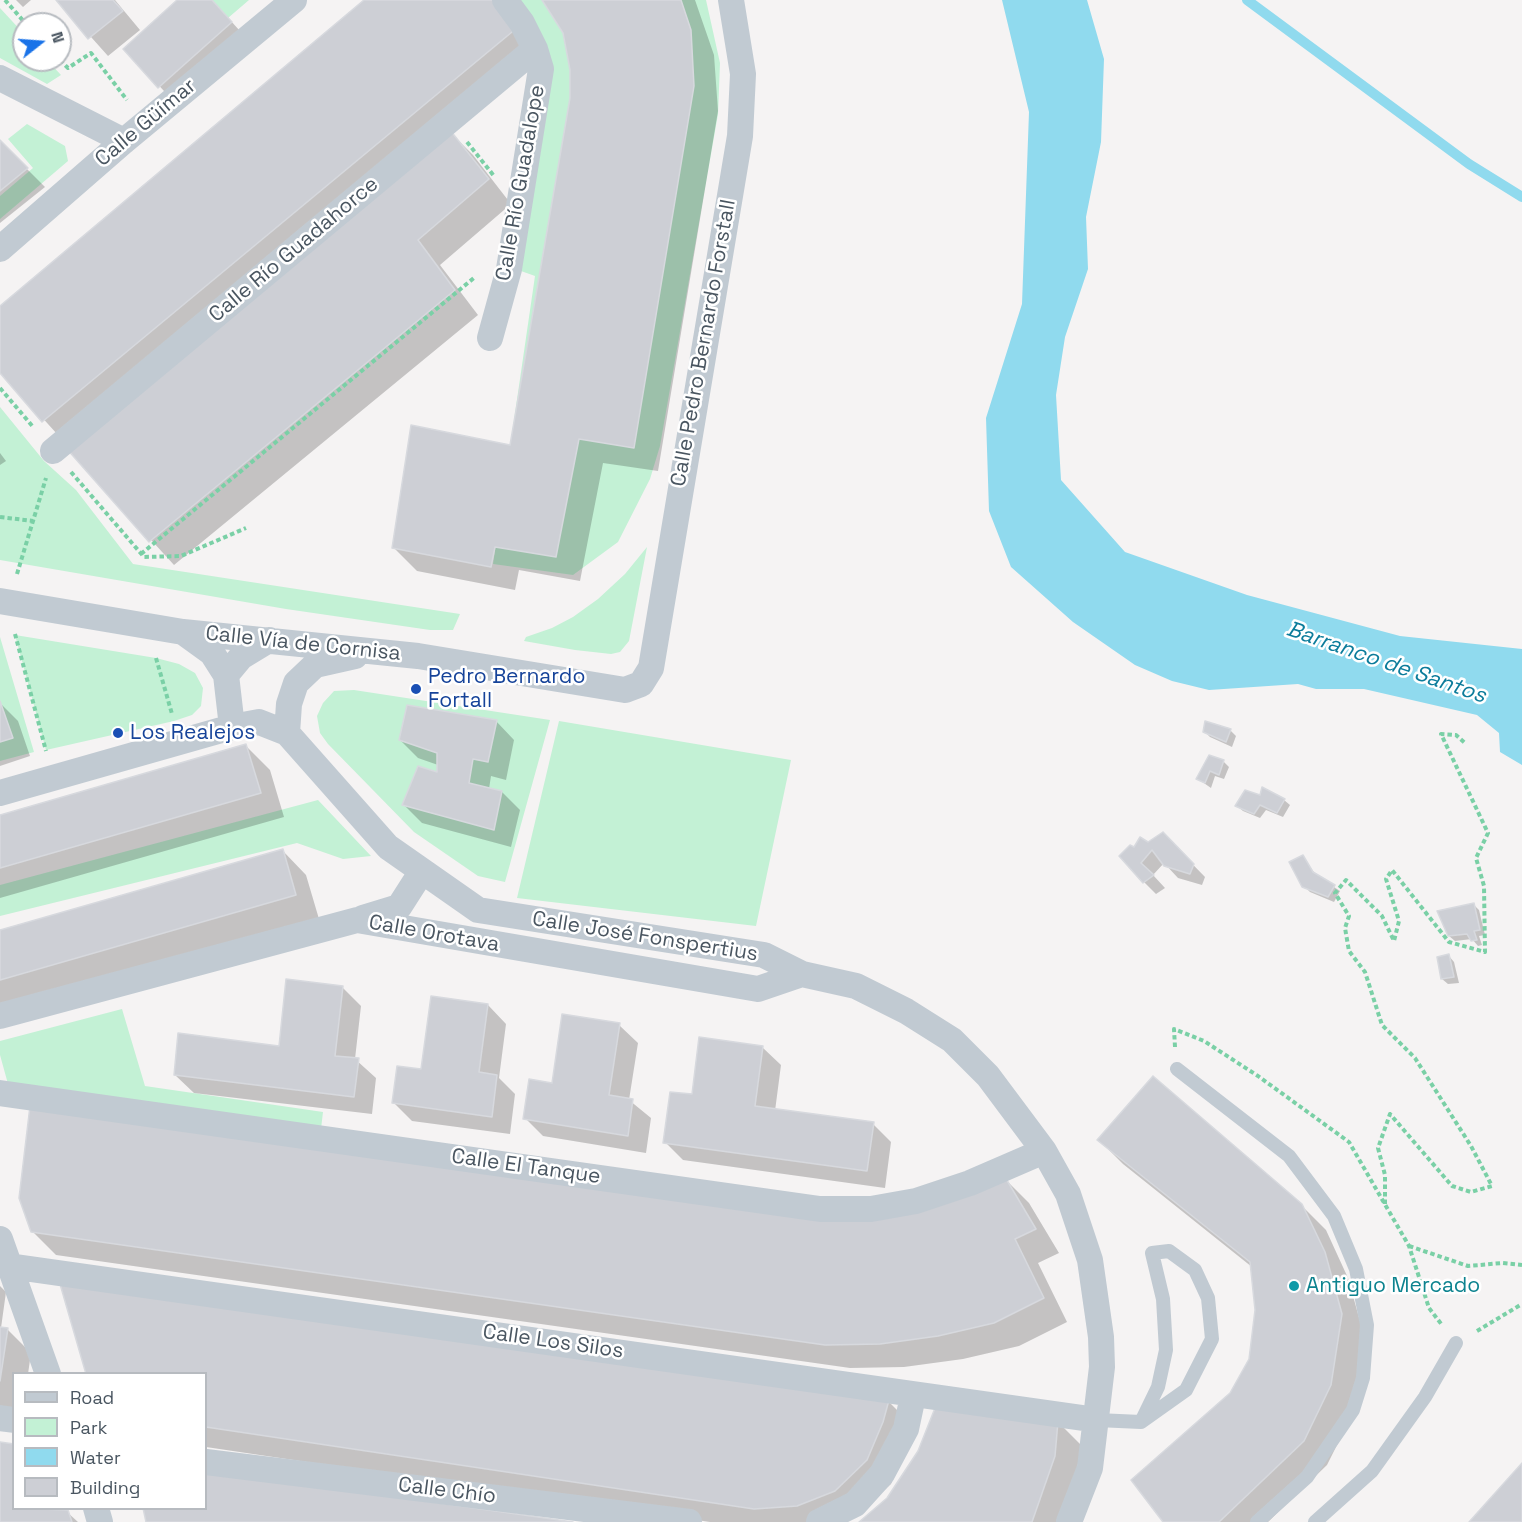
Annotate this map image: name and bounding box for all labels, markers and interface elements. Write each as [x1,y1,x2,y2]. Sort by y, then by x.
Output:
north arrow [12,12,72,72]
text: N [46,29,69,45]
street label: Calle Güímar [91,74,201,172]
street label: Calle Río Guadalope [491,83,551,283]
street label: Calle Río Guadahorce [204,172,384,328]
street label: Calle Pedro Bernardo Forstall [666,197,742,489]
water label: Barranco de Santos [1283,616,1489,710]
street label: Calle Vía de Cornisa [204,621,402,667]
place label: Pedro Bernardo Fortall [428,664,585,714]
marker: Pedro Bernardo Fortall [409,682,423,696]
place label: Los Realejos [130,720,255,746]
marker: Los Realejos [111,726,125,740]
street label: Calle José Fonspertius [530,907,760,967]
street label: Calle Orotava [367,910,501,958]
street label: Calle El Tanque [450,1144,602,1190]
place label: Antiguo Mercado [1306,1273,1480,1299]
marker: Antiguo Mercado [1287,1279,1301,1293]
street label: Calle Los Silos [481,1320,625,1364]
legend [12,1372,207,1510]
text: Road [70,1386,114,1409]
text: Park [70,1416,107,1439]
text: Water [70,1446,121,1469]
street label: Calle Chío [397,1473,497,1509]
text: Building [70,1476,140,1499]

